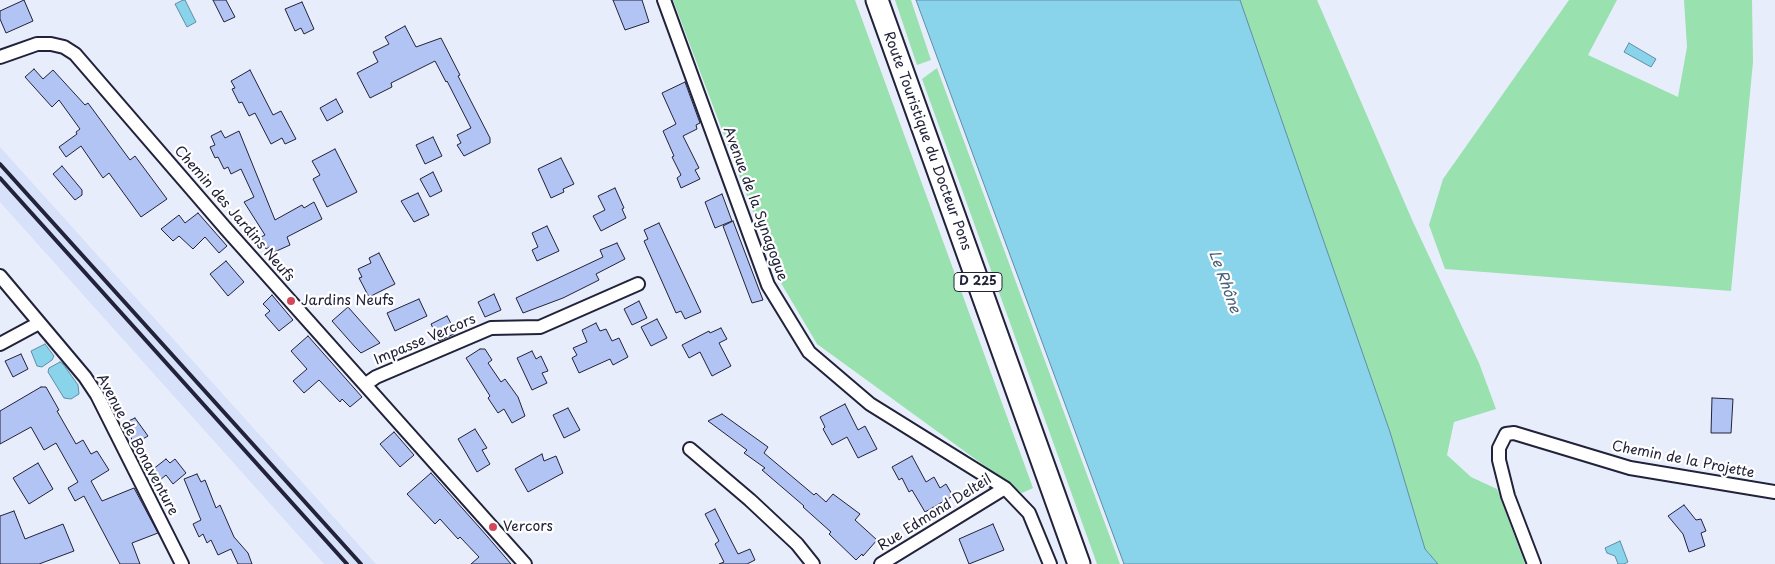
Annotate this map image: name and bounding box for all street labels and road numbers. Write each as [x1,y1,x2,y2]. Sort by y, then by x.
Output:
street label: Route Touristique du Docteur Pons [879,29,975,253]
street label: Avenue de la Synagogue [719,125,791,283]
street label: Chemin des Jardins Neufs [170,143,298,285]
road number: D 225 [954,272,1002,292]
street label: Impasse Vercors [372,311,478,369]
street label: Avenue de Bonaventure [93,371,181,519]
street label: Chemin de la Projette [1610,438,1756,482]
street label: Rue Edmond Delteil [875,471,995,555]

